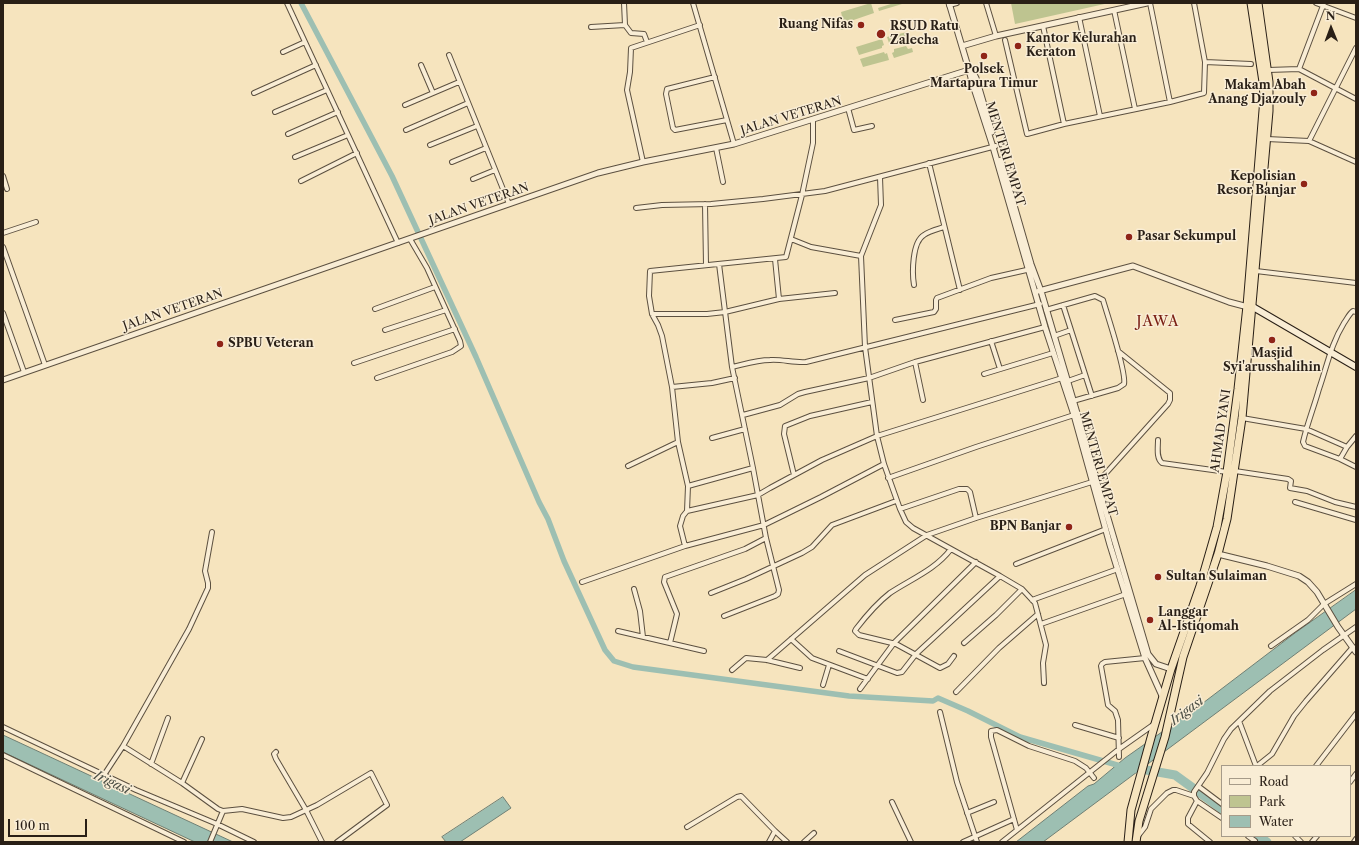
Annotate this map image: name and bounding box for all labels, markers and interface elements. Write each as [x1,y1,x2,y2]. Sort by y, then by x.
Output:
north arrow [1311,8,1351,48]
text: N [1326,9,1336,23]
place label: Ruang Nifas [779,18,853,32]
marker: Ruang Nifas [856,20,866,30]
place label: RSUD Ratu Zalecha [890,20,959,48]
marker: RSUD Ratu Zalecha [875,28,887,40]
place label: Kantor Kelurahan Keraton [1026,32,1137,60]
marker: Kantor Kelurahan Keraton [1013,41,1023,51]
marker: Polsek Martapura Timur [979,51,989,61]
place label: Polsek Martapura Timur [930,63,1038,91]
place label: Makam Abah Anang Djazouly [1208,79,1306,107]
marker: Makam Abah Anang Djazouly [1309,88,1319,98]
street label: JALAN VETERAN [739,94,843,138]
street label: MENTERI EMPAT [982,100,1028,208]
place label: Kepolisian Resor Banjar [1217,170,1296,198]
marker: Kepolisian Resor Banjar [1299,179,1309,189]
street label: JALAN VETERAN [427,180,531,228]
place label: Pasar Sekumpul [1137,230,1236,244]
marker: Pasar Sekumpul [1124,232,1134,242]
street label: JALAN VETERAN [121,286,225,334]
district label: JAWA [1137,314,1179,330]
marker: Masjid Syi'arusshalihin [1267,335,1277,345]
place label: SPBU Veteran [228,337,314,351]
marker: SPBU Veteran [215,339,225,349]
place label: Masjid Syi'arusshalihin [1223,347,1321,375]
street label: AHMAD YANI [1208,388,1234,474]
street label: MENTERI EMPAT [1076,410,1120,518]
place label: BPN Banjar [990,520,1061,534]
marker: BPN Banjar [1064,522,1074,532]
place label: Sultan Sulaiman [1166,570,1267,584]
marker: Sultan Sulaiman [1153,572,1163,582]
place label: Langgar Al-Istiqomah [1158,606,1239,634]
marker: Langgar Al-Istiqomah [1145,615,1155,625]
water label: Irigasi [1167,693,1207,729]
legend [1221,765,1351,837]
water label: Irigasi [91,768,133,798]
text: Road [1259,774,1289,789]
text: Park [1259,794,1285,809]
scale bar [10,811,89,837]
text: Water [1259,814,1293,829]
text: 100 m [15,818,50,833]

